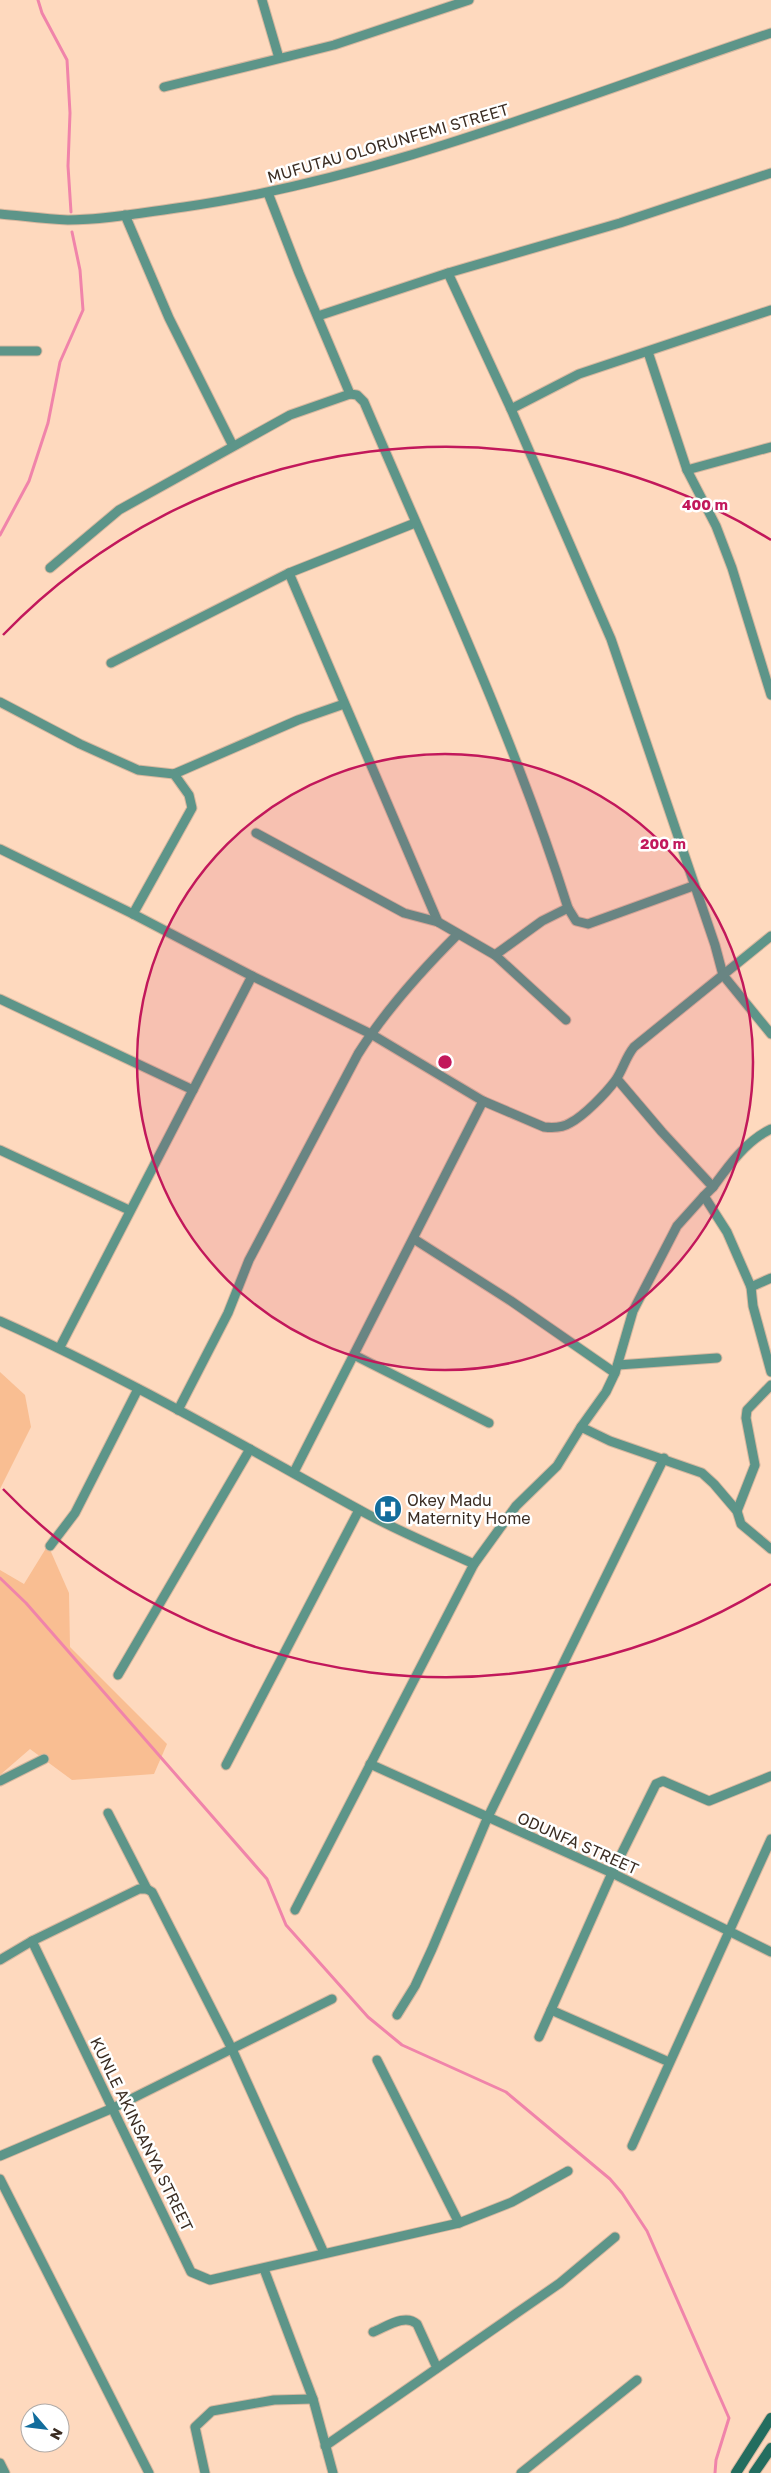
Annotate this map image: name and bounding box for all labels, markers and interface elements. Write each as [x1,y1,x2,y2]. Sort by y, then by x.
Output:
street label: MUFUTAU OLORUNFEMI STREET [265,99,511,187]
text: 400 m [682,495,728,513]
text: 200 m [640,834,686,852]
centre of rings [436,1053,454,1071]
place label: Okey Madu Maternity Home [407,1490,531,1528]
hospital icon: Okey Madu Maternity Home [373,1494,403,1524]
street label: ODUNFA STREET [514,1807,642,1879]
street label: KUNLE AKINSANYA STREET [86,2034,198,2234]
north arrow [20,2403,70,2453]
text: N [47,2426,67,2443]

